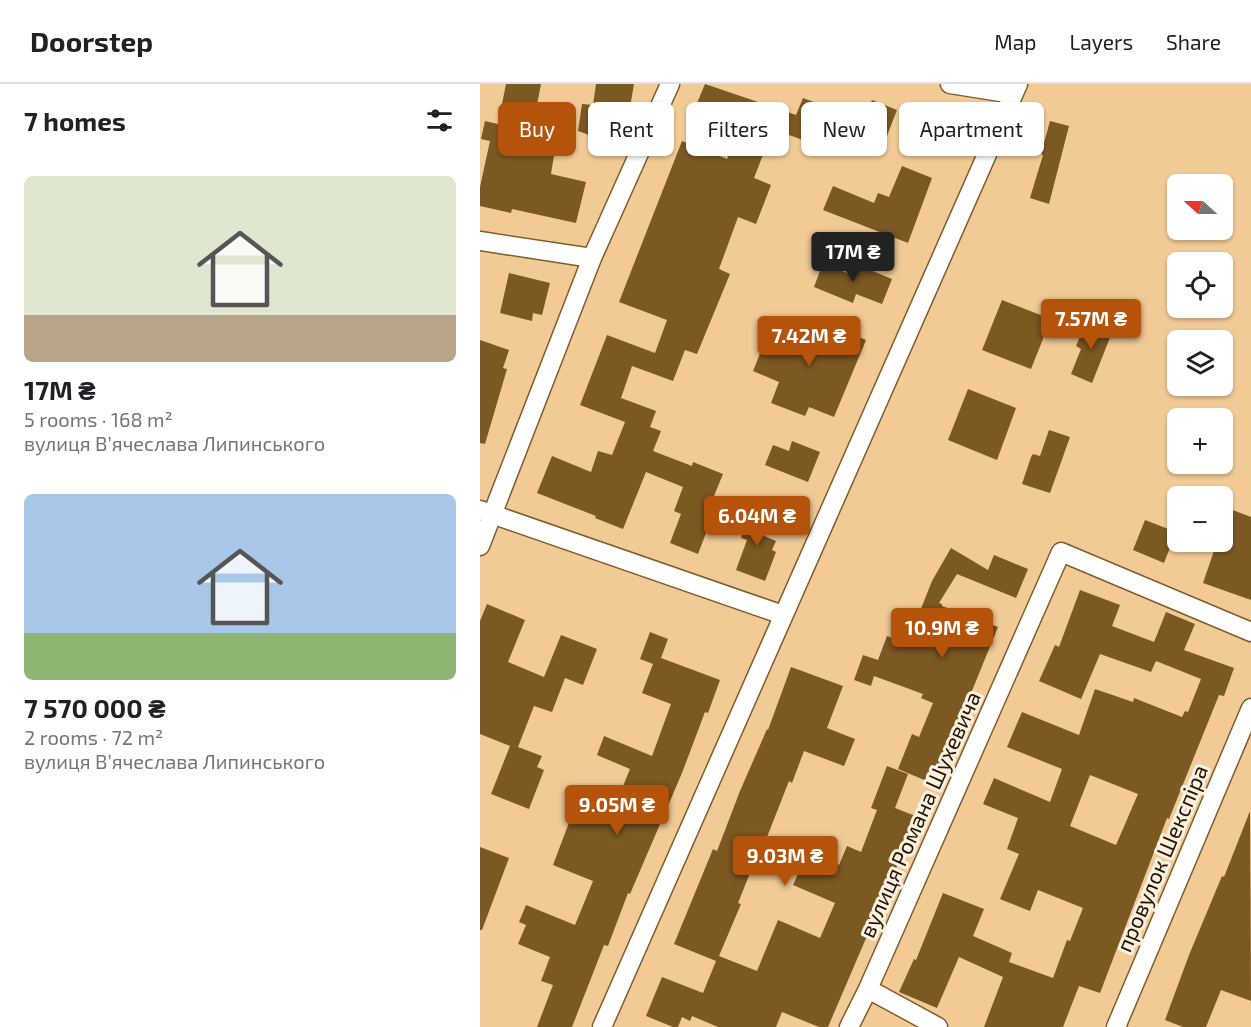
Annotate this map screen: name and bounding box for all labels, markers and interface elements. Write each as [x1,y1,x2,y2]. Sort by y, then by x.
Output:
text: Doorstep [30,24,153,58]
text: Map [994,29,1036,54]
text: Layers [1069,29,1133,54]
text: Share [1166,29,1221,54]
chip: Buy [498,102,576,156]
chip: Rent [588,102,674,156]
chip: Filters [686,102,789,156]
chip: New [801,102,887,156]
chip: Apartment [899,102,1044,156]
icon: filters [423,104,456,137]
text: 7 homes [24,105,126,136]
north arrow [1167,174,1233,240]
map controls [1167,174,1233,552]
icon: home [186,215,294,323]
pin: 17M ₴ [811,232,895,283]
text: 17M ₴ [825,239,881,263]
button: locate [1167,252,1233,318]
pin: 7.57M ₴ [1036,299,1146,350]
text: 7.57M ₴ [1055,306,1127,330]
pin: 7.42M ₴ [754,316,864,367]
text: 7.42M ₴ [772,323,846,347]
button: layers [1167,330,1233,396]
text: 17M ₴ [24,374,96,405]
text: 5 rooms · 168 m² [24,407,173,431]
button: + [1167,408,1233,474]
text: вулиця Вʼячеслава Липинського [24,431,325,455]
button: − [1167,486,1233,552]
pin: 6.04M ₴ [702,496,812,547]
text: 6.04M ₴ [718,503,796,527]
icon: home [186,533,294,641]
pin: 10.9M ₴ [887,608,997,659]
text: 10.9M ₴ [905,615,979,639]
street label: вулиця Романа Шухевича [853,687,986,941]
text: 7 570 000 ₴ [24,692,166,723]
text: 2 rooms · 72 m² [24,725,163,749]
text: вулиця Вʼячеслава Липинського [24,749,325,773]
street label: провулок Шекспіра [1110,761,1213,956]
pin: 9.05M ₴ [562,785,672,836]
text: 9.05M ₴ [579,792,655,816]
pin: 9.03M ₴ [730,836,840,887]
text: 9.03M ₴ [747,843,823,867]

